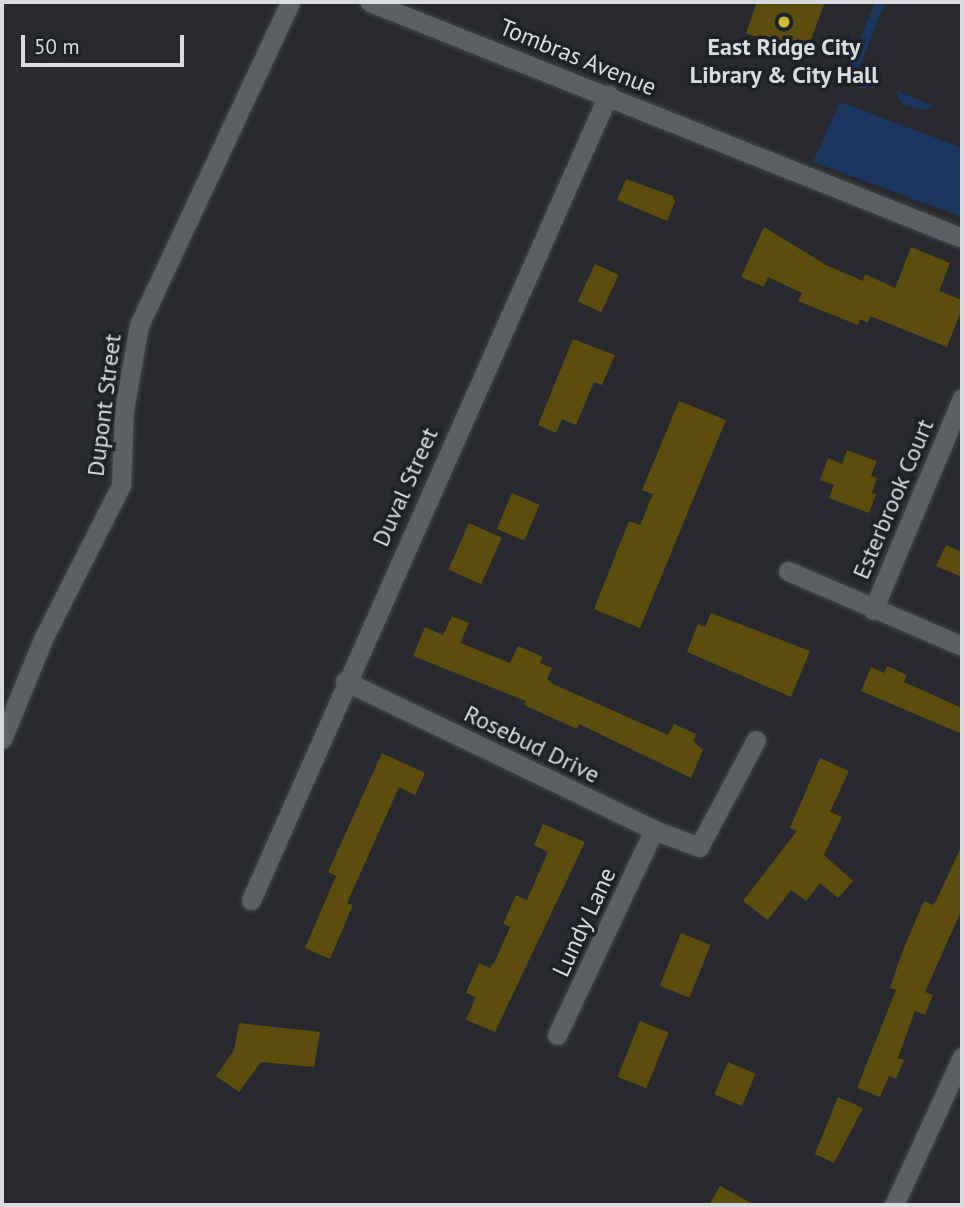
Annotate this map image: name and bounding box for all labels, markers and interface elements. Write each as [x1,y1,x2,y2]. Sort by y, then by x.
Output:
street label: Tombras Avenue [495,12,661,102]
marker: East Ridge City Library & City Hall [776,14,792,30]
scale bar [24,21,187,65]
text: 50 m [34,33,80,60]
place label: East Ridge City Library & City Hall [689,33,879,89]
street label: Dupont Street [81,332,127,478]
street label: Esterbrook Court [846,414,940,584]
street label: Duval Street [366,423,444,551]
street label: Rosebud Drive [459,699,605,789]
street label: Lundy Lane [546,863,622,981]

